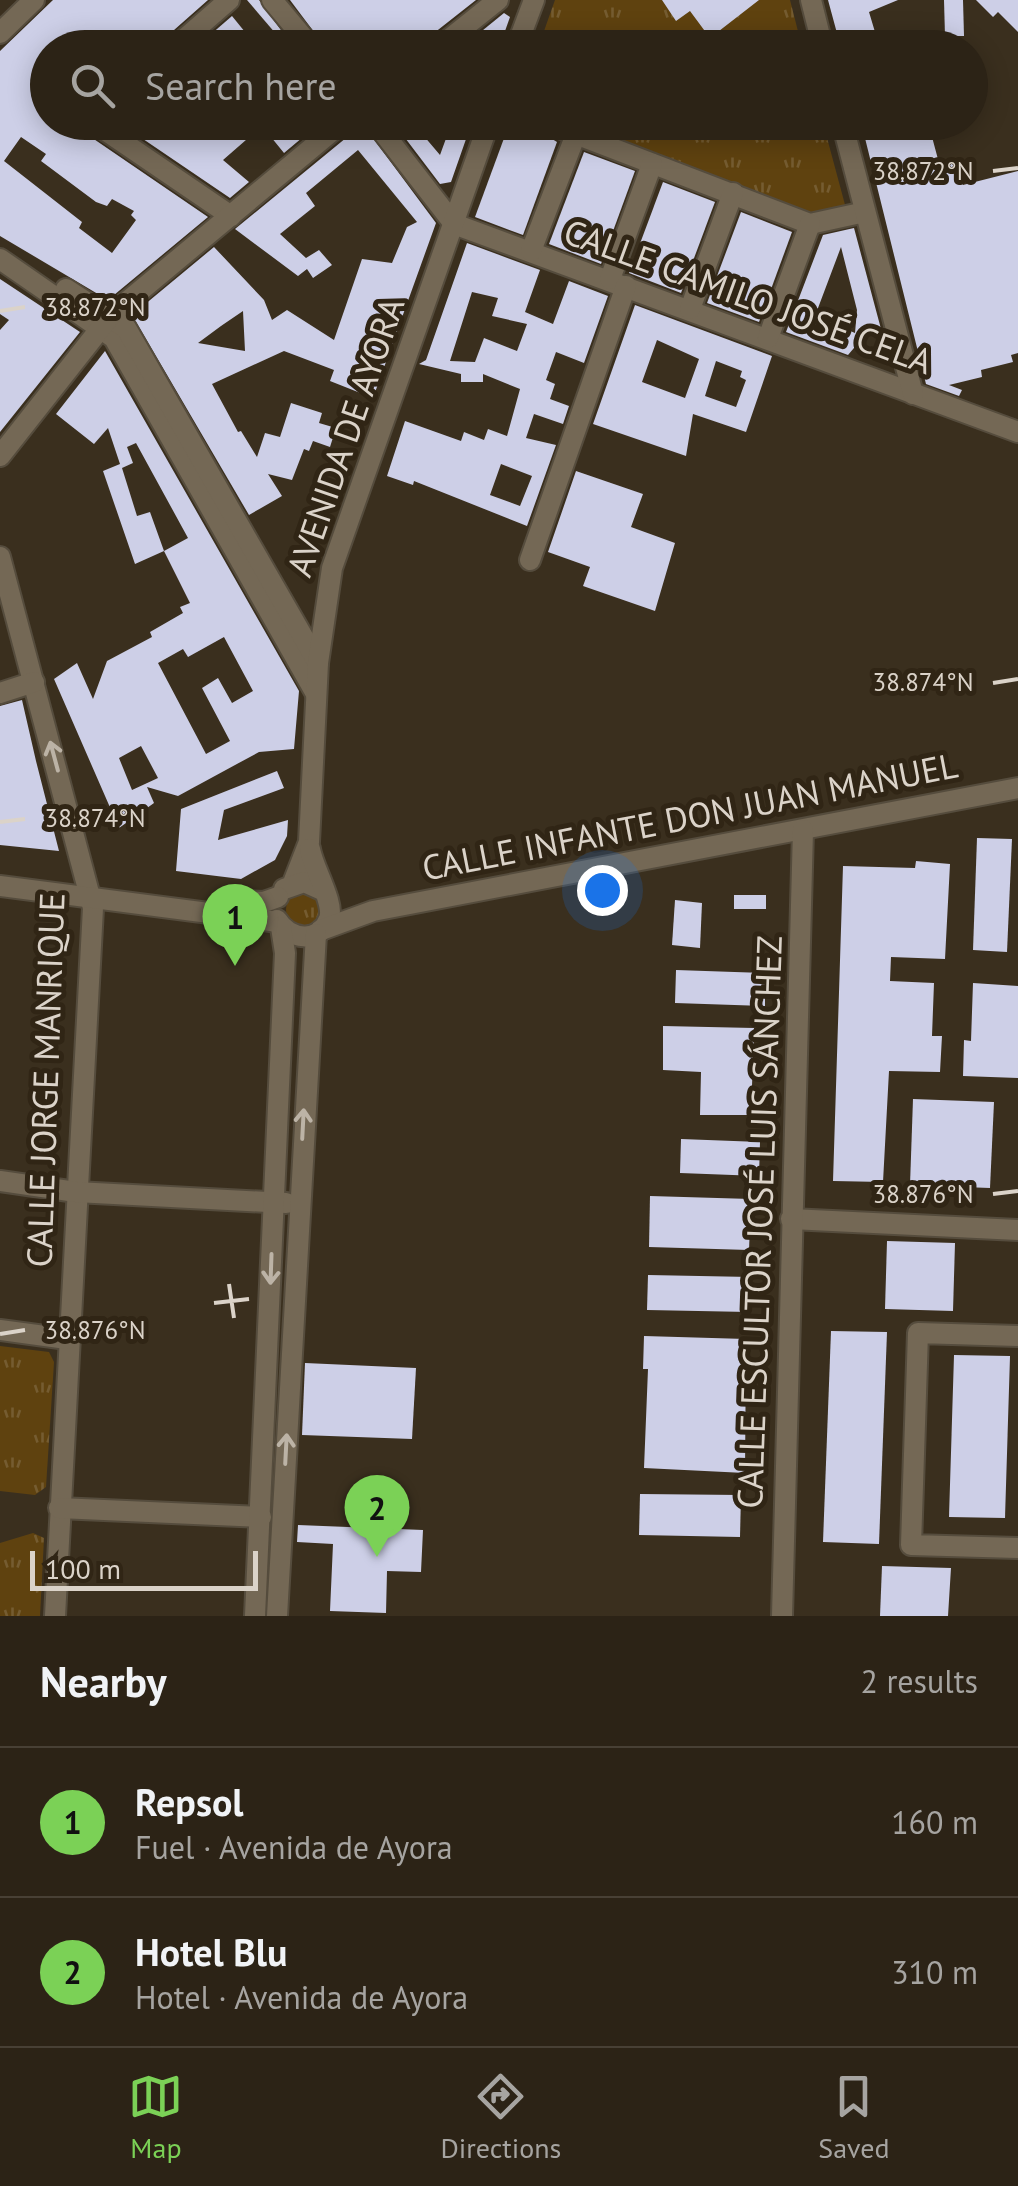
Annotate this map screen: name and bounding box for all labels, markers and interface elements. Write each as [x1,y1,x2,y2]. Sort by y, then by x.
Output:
search box [30,30,988,140]
icon: search [65,58,120,113]
text: Search here [145,61,337,110]
text: 38.872°N [873,155,973,187]
street label: CALLE CAMILO JOSÉ CELA [558,208,939,384]
text: 38.872°N [45,291,145,323]
street label: AVENIDA DE AYORA [276,291,415,582]
text: 38.874°N [873,666,973,698]
one-way arrow [44,741,63,772]
street label: CALLE INFANTE DON JUAN MANUEL [418,741,962,891]
text: 38.874°N [45,802,145,834]
your location [577,865,628,916]
pin: 1 [202,884,268,966]
street label: CALLE JORGE MANRIQUE [15,892,75,1268]
street label: CALLE ESCULTOR JOSÉ LUIS SÁNCHEZ [726,935,792,1509]
one-way arrow [294,1109,313,1141]
text: 38.876°N [873,1178,973,1210]
one-way arrow [261,1252,280,1284]
text: 38.876°N [45,1314,145,1346]
one-way arrow [277,1433,296,1465]
pin: 2 [344,1474,410,1557]
scale bar [30,1546,258,1590]
text: 100 m [45,1550,121,1587]
text: Nearby [40,1654,167,1709]
text: 2 results [860,1660,978,1702]
text: Repsol [135,1777,244,1826]
text: 1 [63,1801,82,1843]
text: 160 m [891,1801,978,1843]
text: Fuel · Avenida de Ayora [135,1826,453,1868]
text: Hotel Blu [135,1927,287,1976]
text: 2 [63,1951,82,1993]
text: 310 m [891,1951,978,1993]
text: Hotel · Avenida de Ayora [135,1976,468,2018]
tab: Map [128,2069,183,2166]
tab: Directions [440,2069,561,2166]
tab: Saved [818,2069,890,2166]

